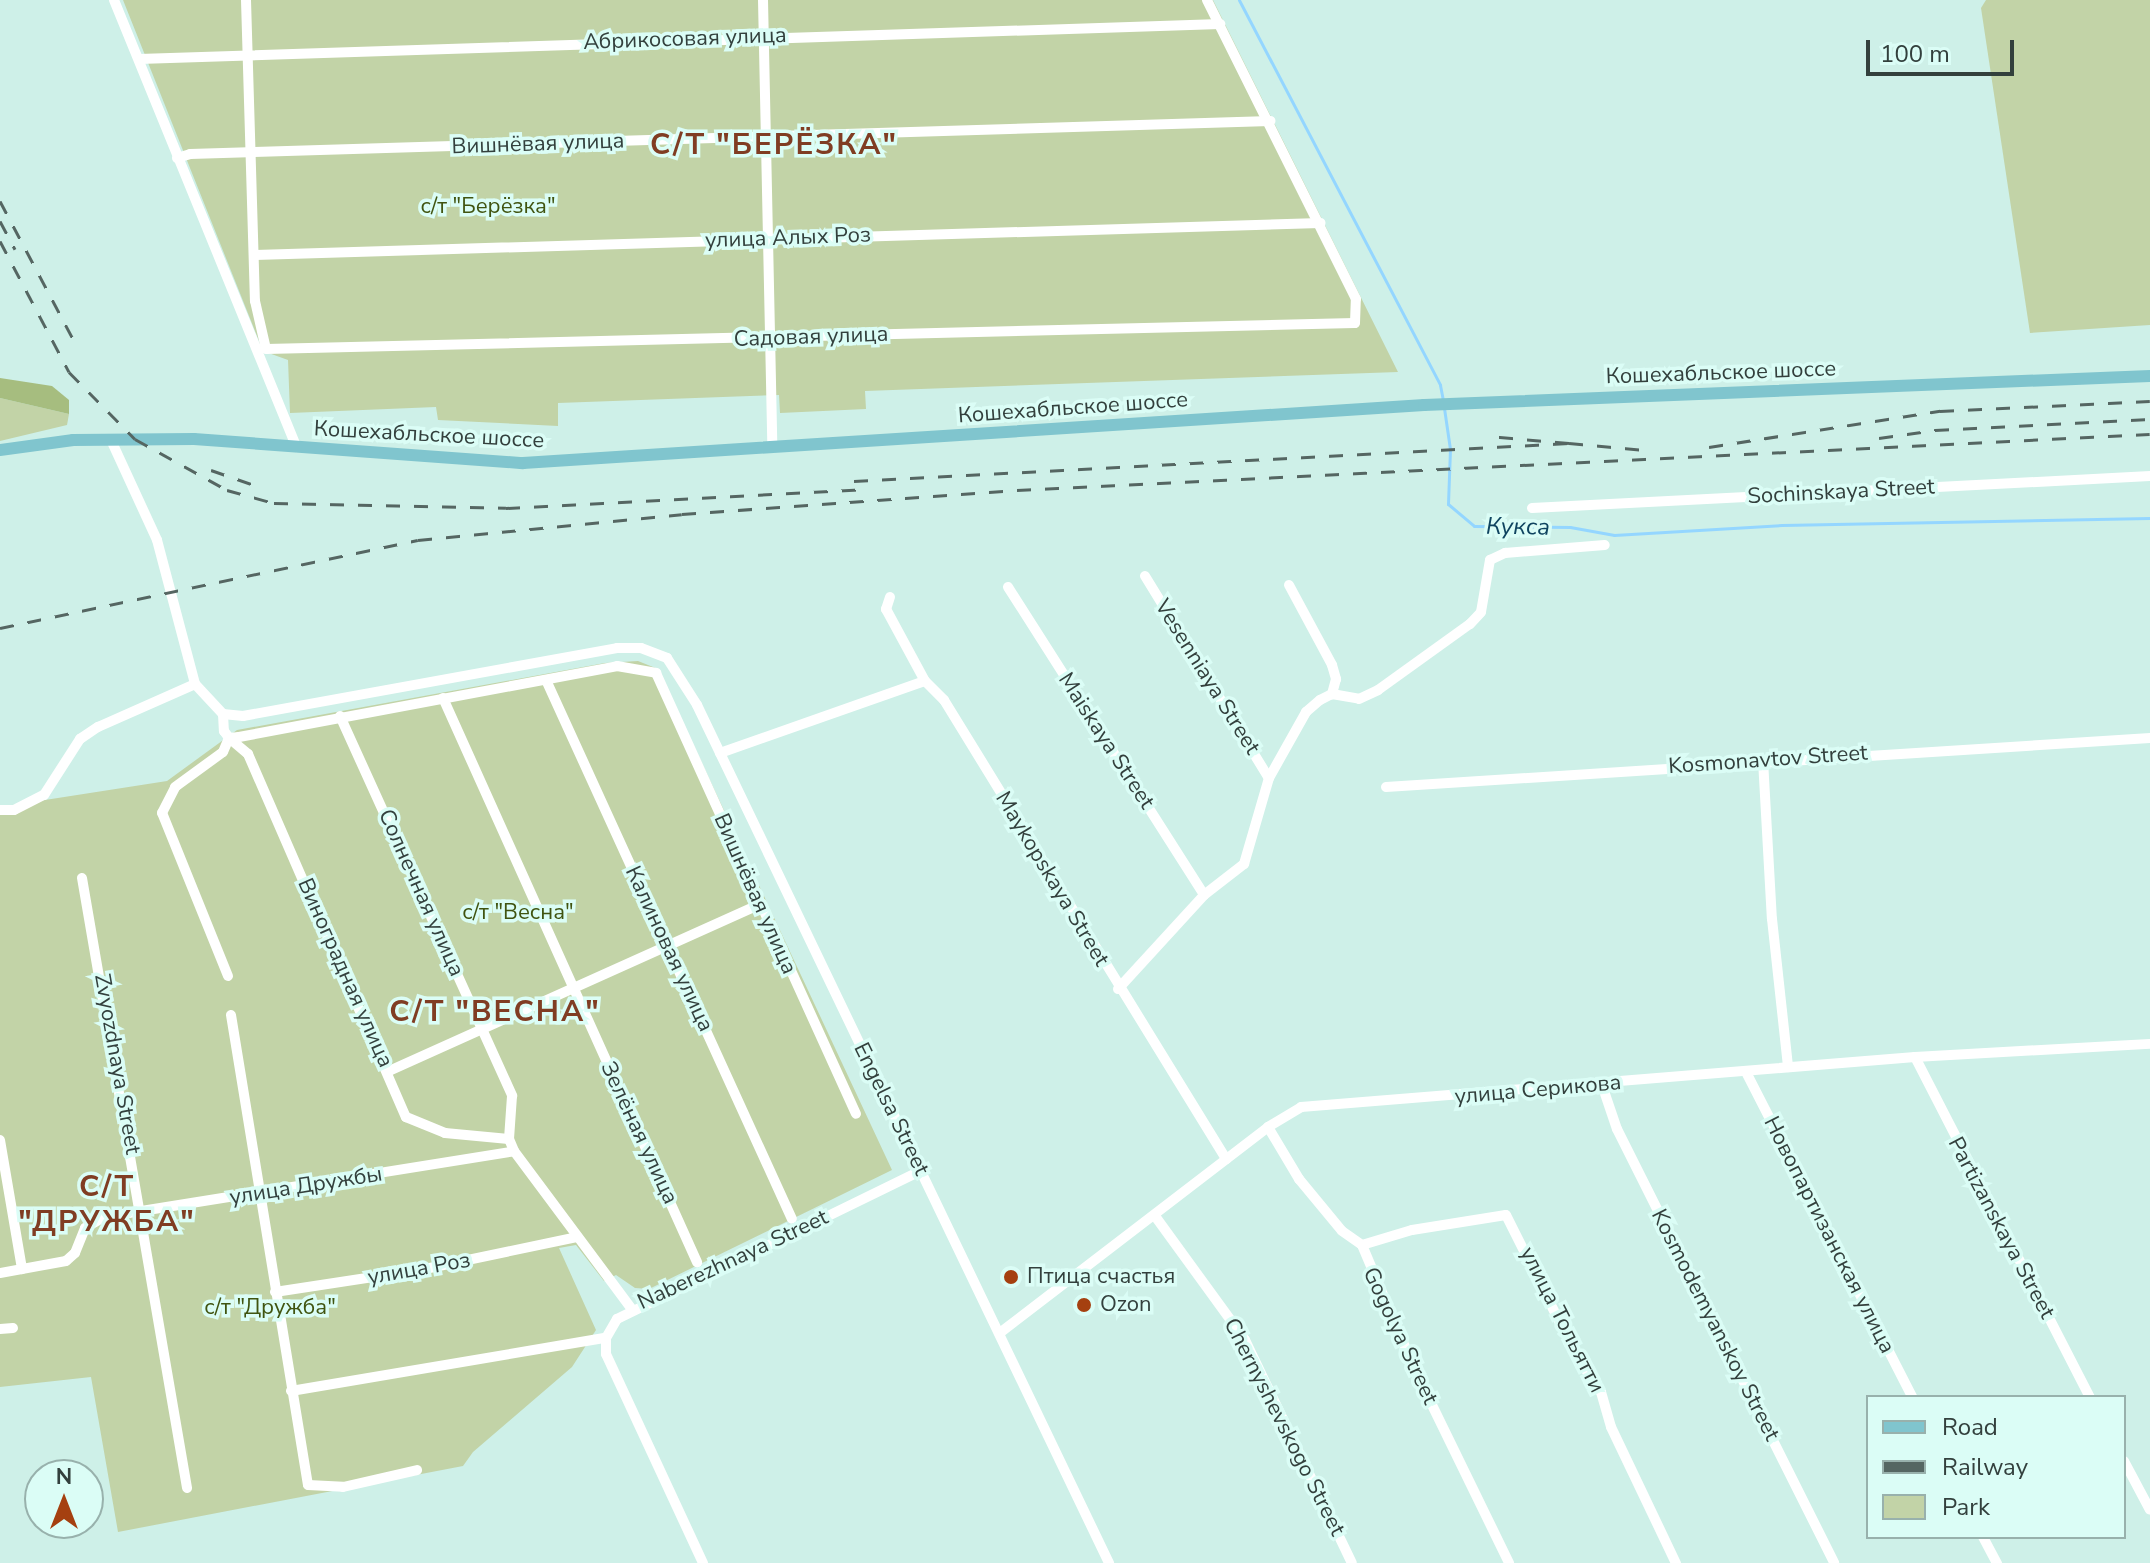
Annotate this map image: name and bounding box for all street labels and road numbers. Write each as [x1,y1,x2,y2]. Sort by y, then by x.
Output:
street label: Абрикосовая улица [583,22,787,56]
street label: Вишнёвая улица [451,128,625,160]
street label: улица Алых Роз [705,222,871,254]
street label: Садовая улица [733,321,889,353]
street label: Кошехабльское шоссе [1605,356,1837,390]
street label: Кошехабльское шоссе [957,387,1189,429]
street label: Кошехабльское шоссе [313,416,545,454]
street label: Sochinskaya Street [1747,474,1935,510]
street label: Vesenniaya Street [1149,595,1265,759]
street label: Maiskaya Street [1052,668,1160,814]
street label: Kosmonavtov Street [1668,740,1868,780]
street label: Maykopskaya Street [989,787,1115,971]
street label: Солнечная улица [372,805,470,981]
street label: Вишнёвая улица [708,810,802,978]
street label: Калиновая улица [619,862,719,1036]
street label: Виноградная улица [291,874,399,1072]
street label: Zvyozdnaya Street [88,972,146,1156]
street label: Engelsa Street [848,1038,934,1180]
street label: Зелёная улица [594,1058,684,1208]
street label: улица Серикова [1454,1070,1622,1110]
street label: Новопартизанская улица [1758,1112,1900,1358]
street label: Partizanskaya Street [1942,1133,2060,1323]
street label: улица Дружбы [228,1161,384,1211]
street label: Naberezhnaya Street [634,1204,832,1316]
street label: Kosmodemyanskoy Street [1645,1205,1785,1445]
street label: улица Тольятти [1514,1243,1610,1397]
street label: улица Роз [366,1247,472,1291]
street label: Gogolya Street [1357,1263,1443,1409]
street label: Chernyshevskogo Street [1218,1314,1350,1540]

